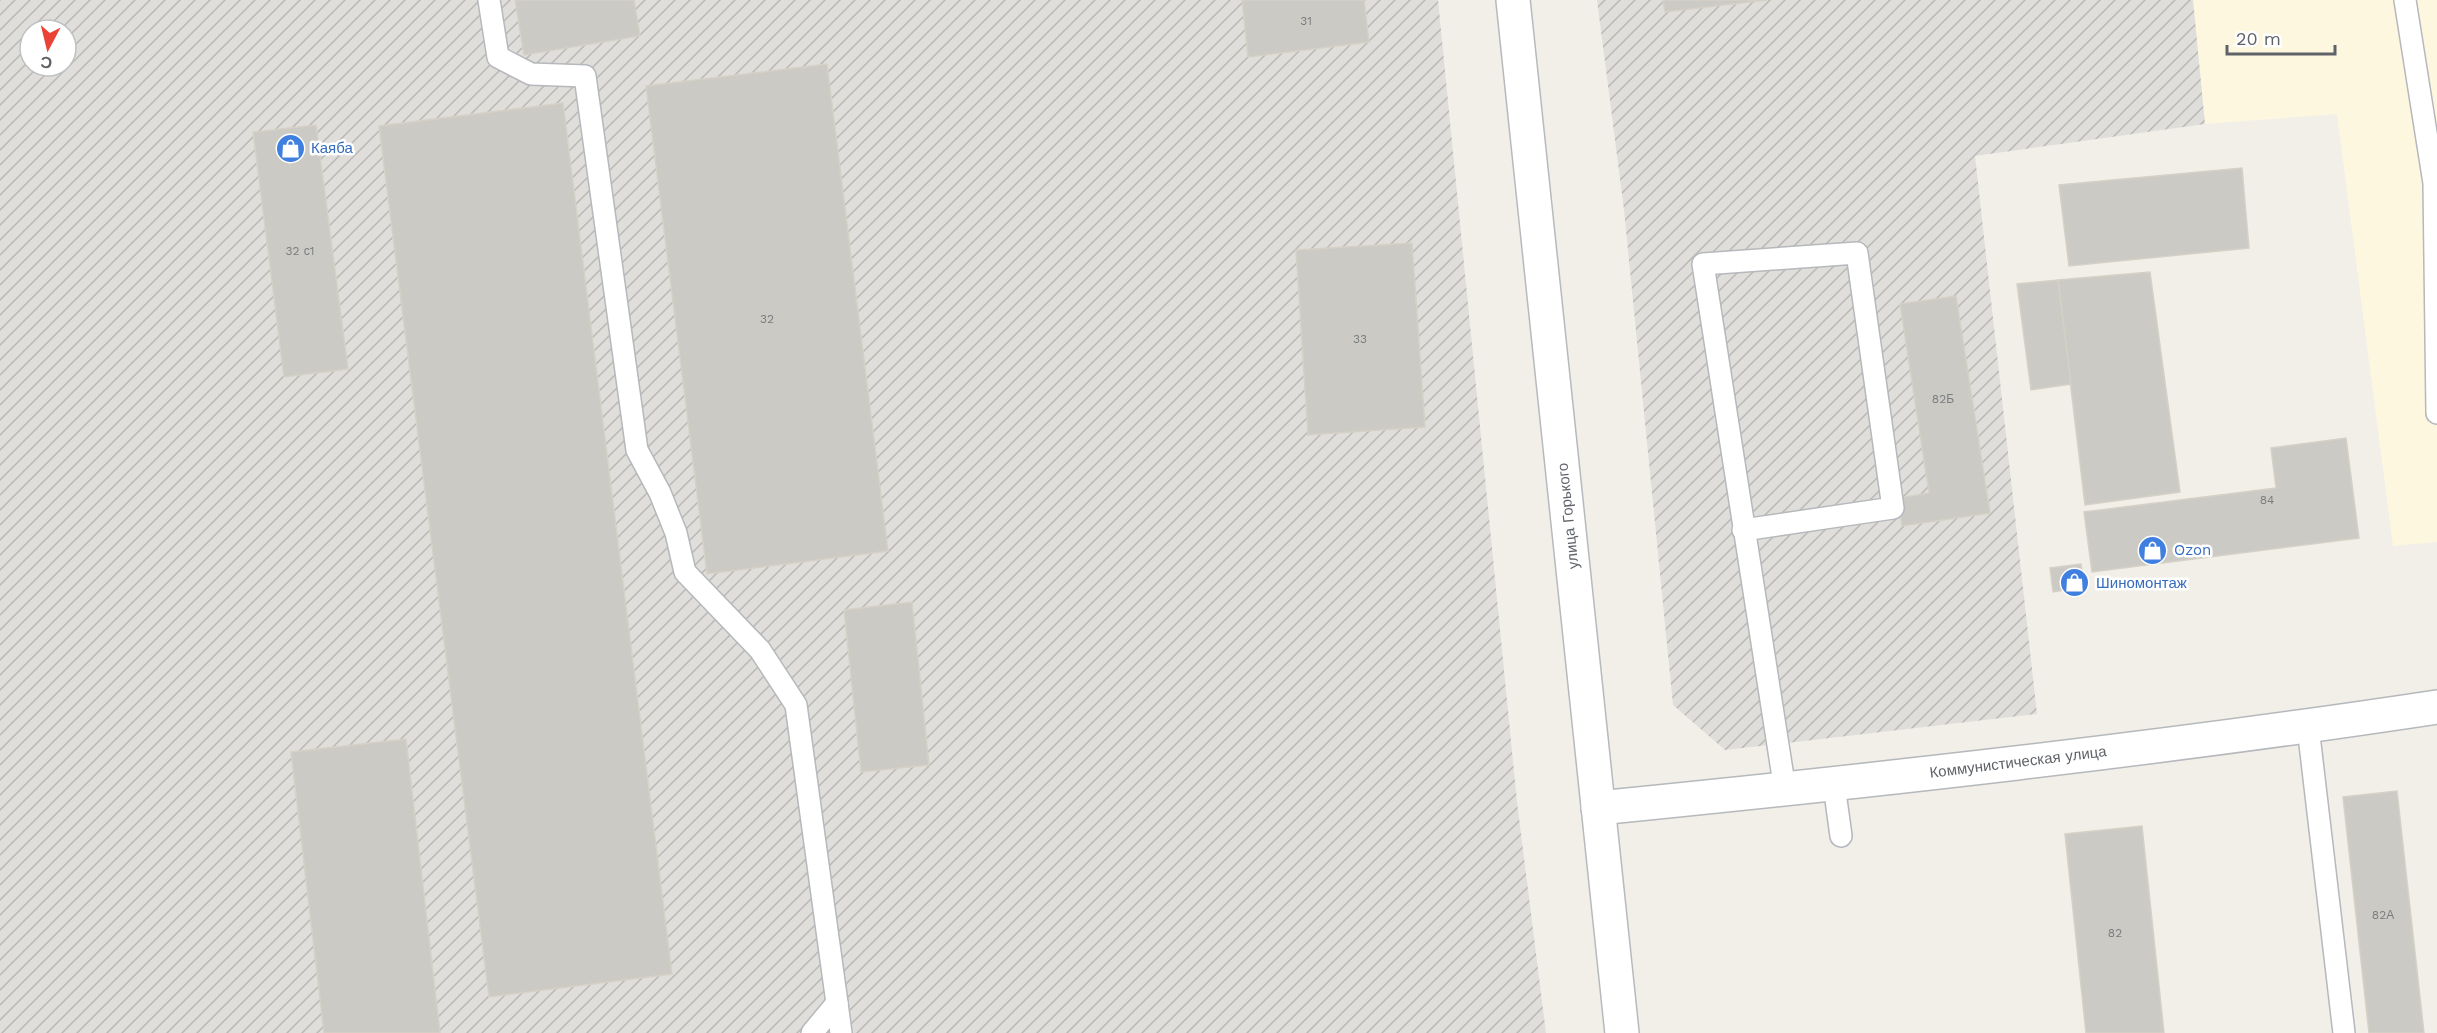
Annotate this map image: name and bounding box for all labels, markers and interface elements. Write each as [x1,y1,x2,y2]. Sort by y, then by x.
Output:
house number: 31 [1300,14,1312,28]
north arrow [18,18,78,78]
scale bar [2227,18,2335,56]
text: 20 m [2236,28,2281,49]
text: С [39,52,53,73]
shop icon: Каяба [274,132,306,164]
place label: Каяба [311,139,353,157]
house number: 32 с1 [286,244,314,258]
house number: 32 [760,312,774,326]
house number: 33 [1353,332,1367,346]
house number: 82Б [1932,392,1954,406]
street label: улица Горького [1553,462,1583,570]
house number: 84 [2260,493,2274,507]
shop icon: Ozon [2137,534,2169,566]
place label: Ozon [2174,541,2211,559]
shop icon: Шиномонтаж [2059,567,2091,599]
place label: Шиномонтаж [2096,574,2187,592]
street label: Коммунистическая улица [1928,742,2108,782]
house number: 82А [2372,908,2394,922]
house number: 82 [2108,926,2122,940]

